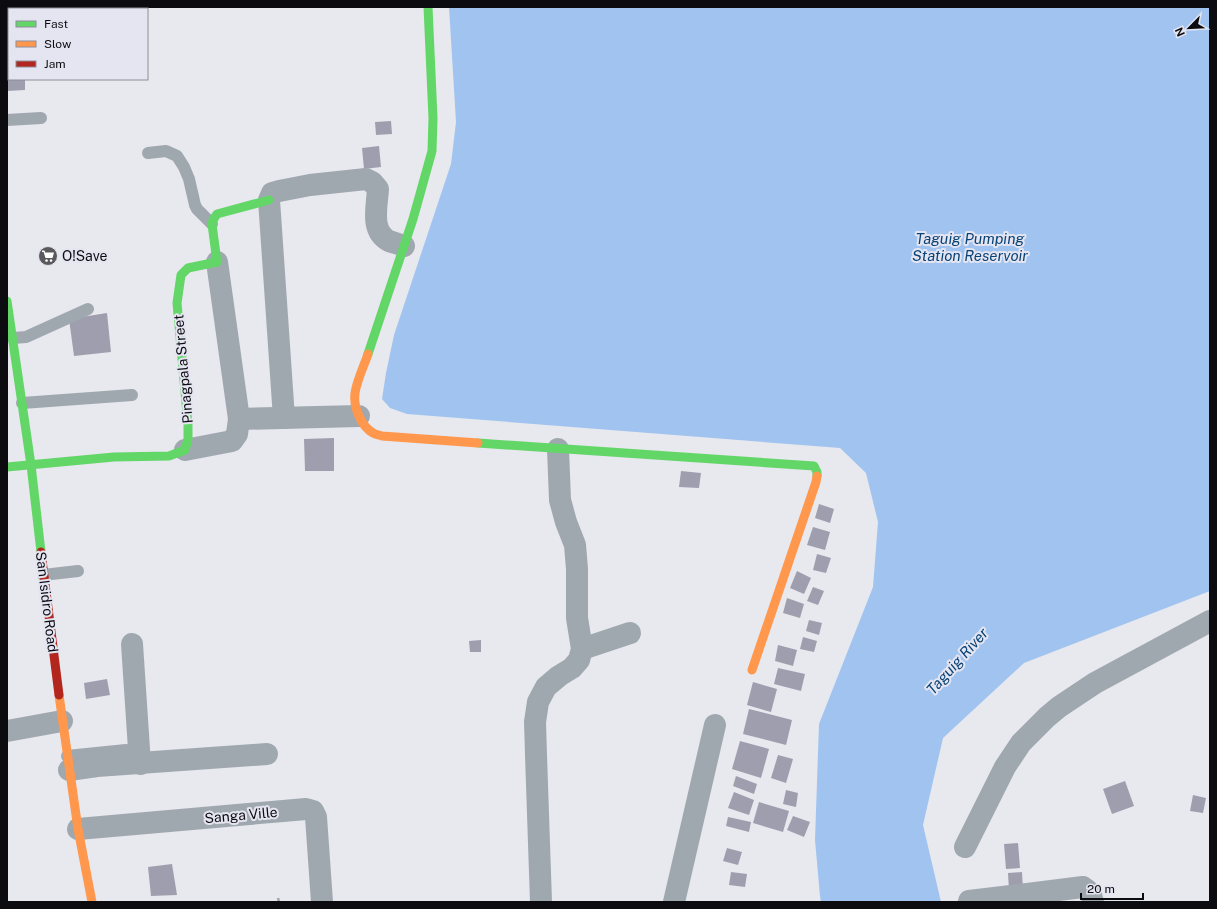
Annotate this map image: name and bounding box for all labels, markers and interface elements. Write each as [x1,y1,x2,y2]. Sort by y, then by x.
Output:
legend [8,8,148,80]
north arrow [1169,8,1209,48]
text: Fast [44,17,69,31]
text: N [1173,26,1187,38]
text: Slow [44,37,72,51]
text: Jam [44,57,66,71]
water label: Taguig Pumping Station Reservoir [912,230,1028,264]
supermarket icon: O!Save [37,245,59,267]
place label: O!Save [62,248,108,264]
street label: Pinagpala Street [170,314,196,424]
street label: San Isidro Road [33,551,61,653]
water label: Taguig River [923,624,991,698]
street label: Sanga Ville [204,804,278,826]
scale bar [1081,875,1143,901]
text: 20 m [1087,882,1115,896]

